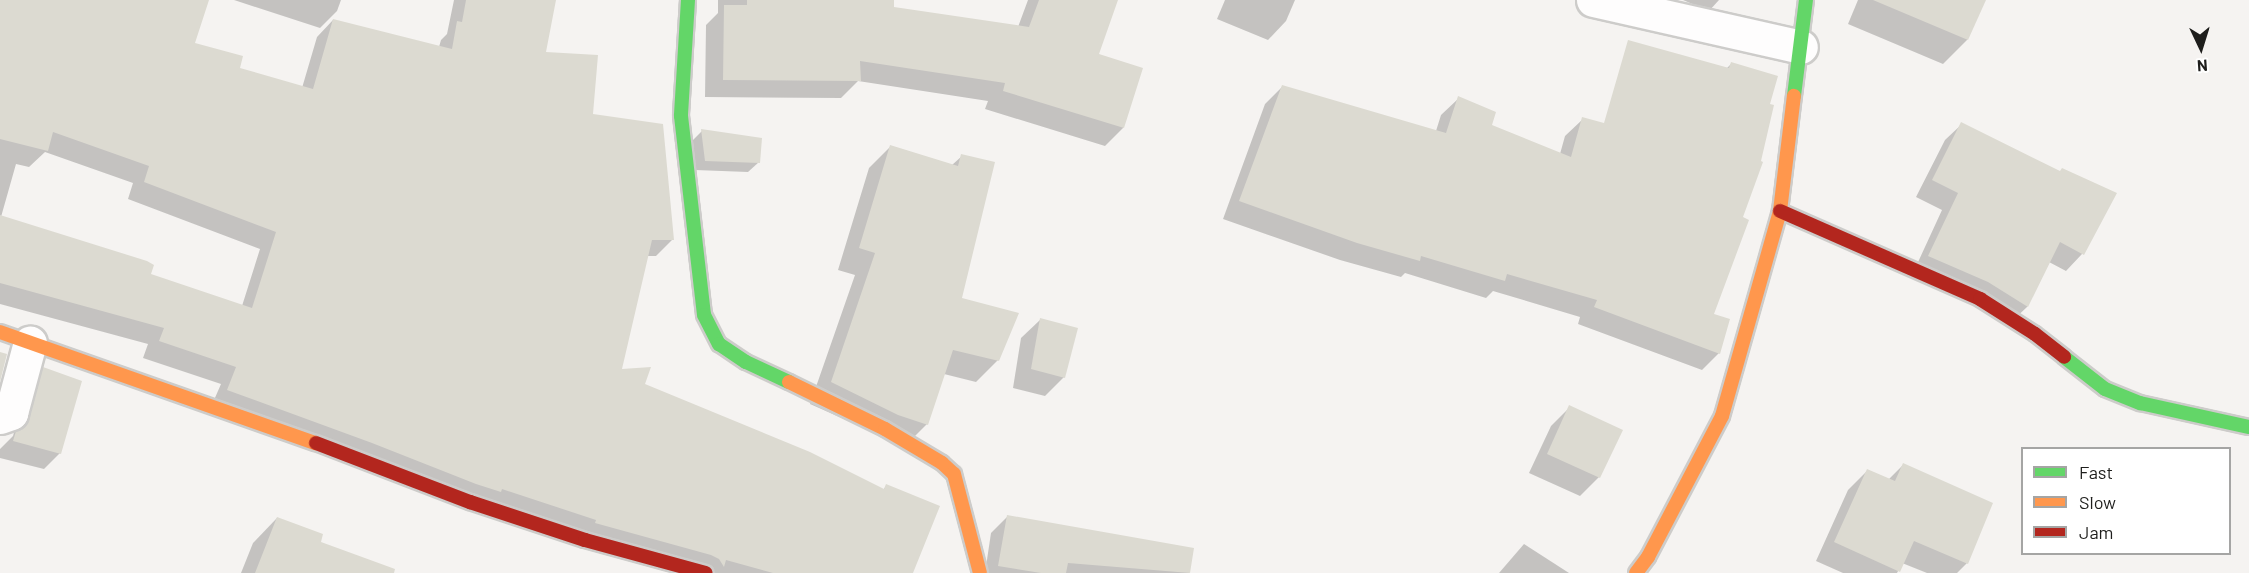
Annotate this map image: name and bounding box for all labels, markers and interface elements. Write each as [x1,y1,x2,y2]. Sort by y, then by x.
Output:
north arrow [2171,18,2231,78]
text: N [2196,57,2208,76]
legend [2021,447,2231,555]
text: Fast [2079,461,2113,483]
text: Slow [2079,491,2116,513]
text: Jam [2079,521,2113,543]

